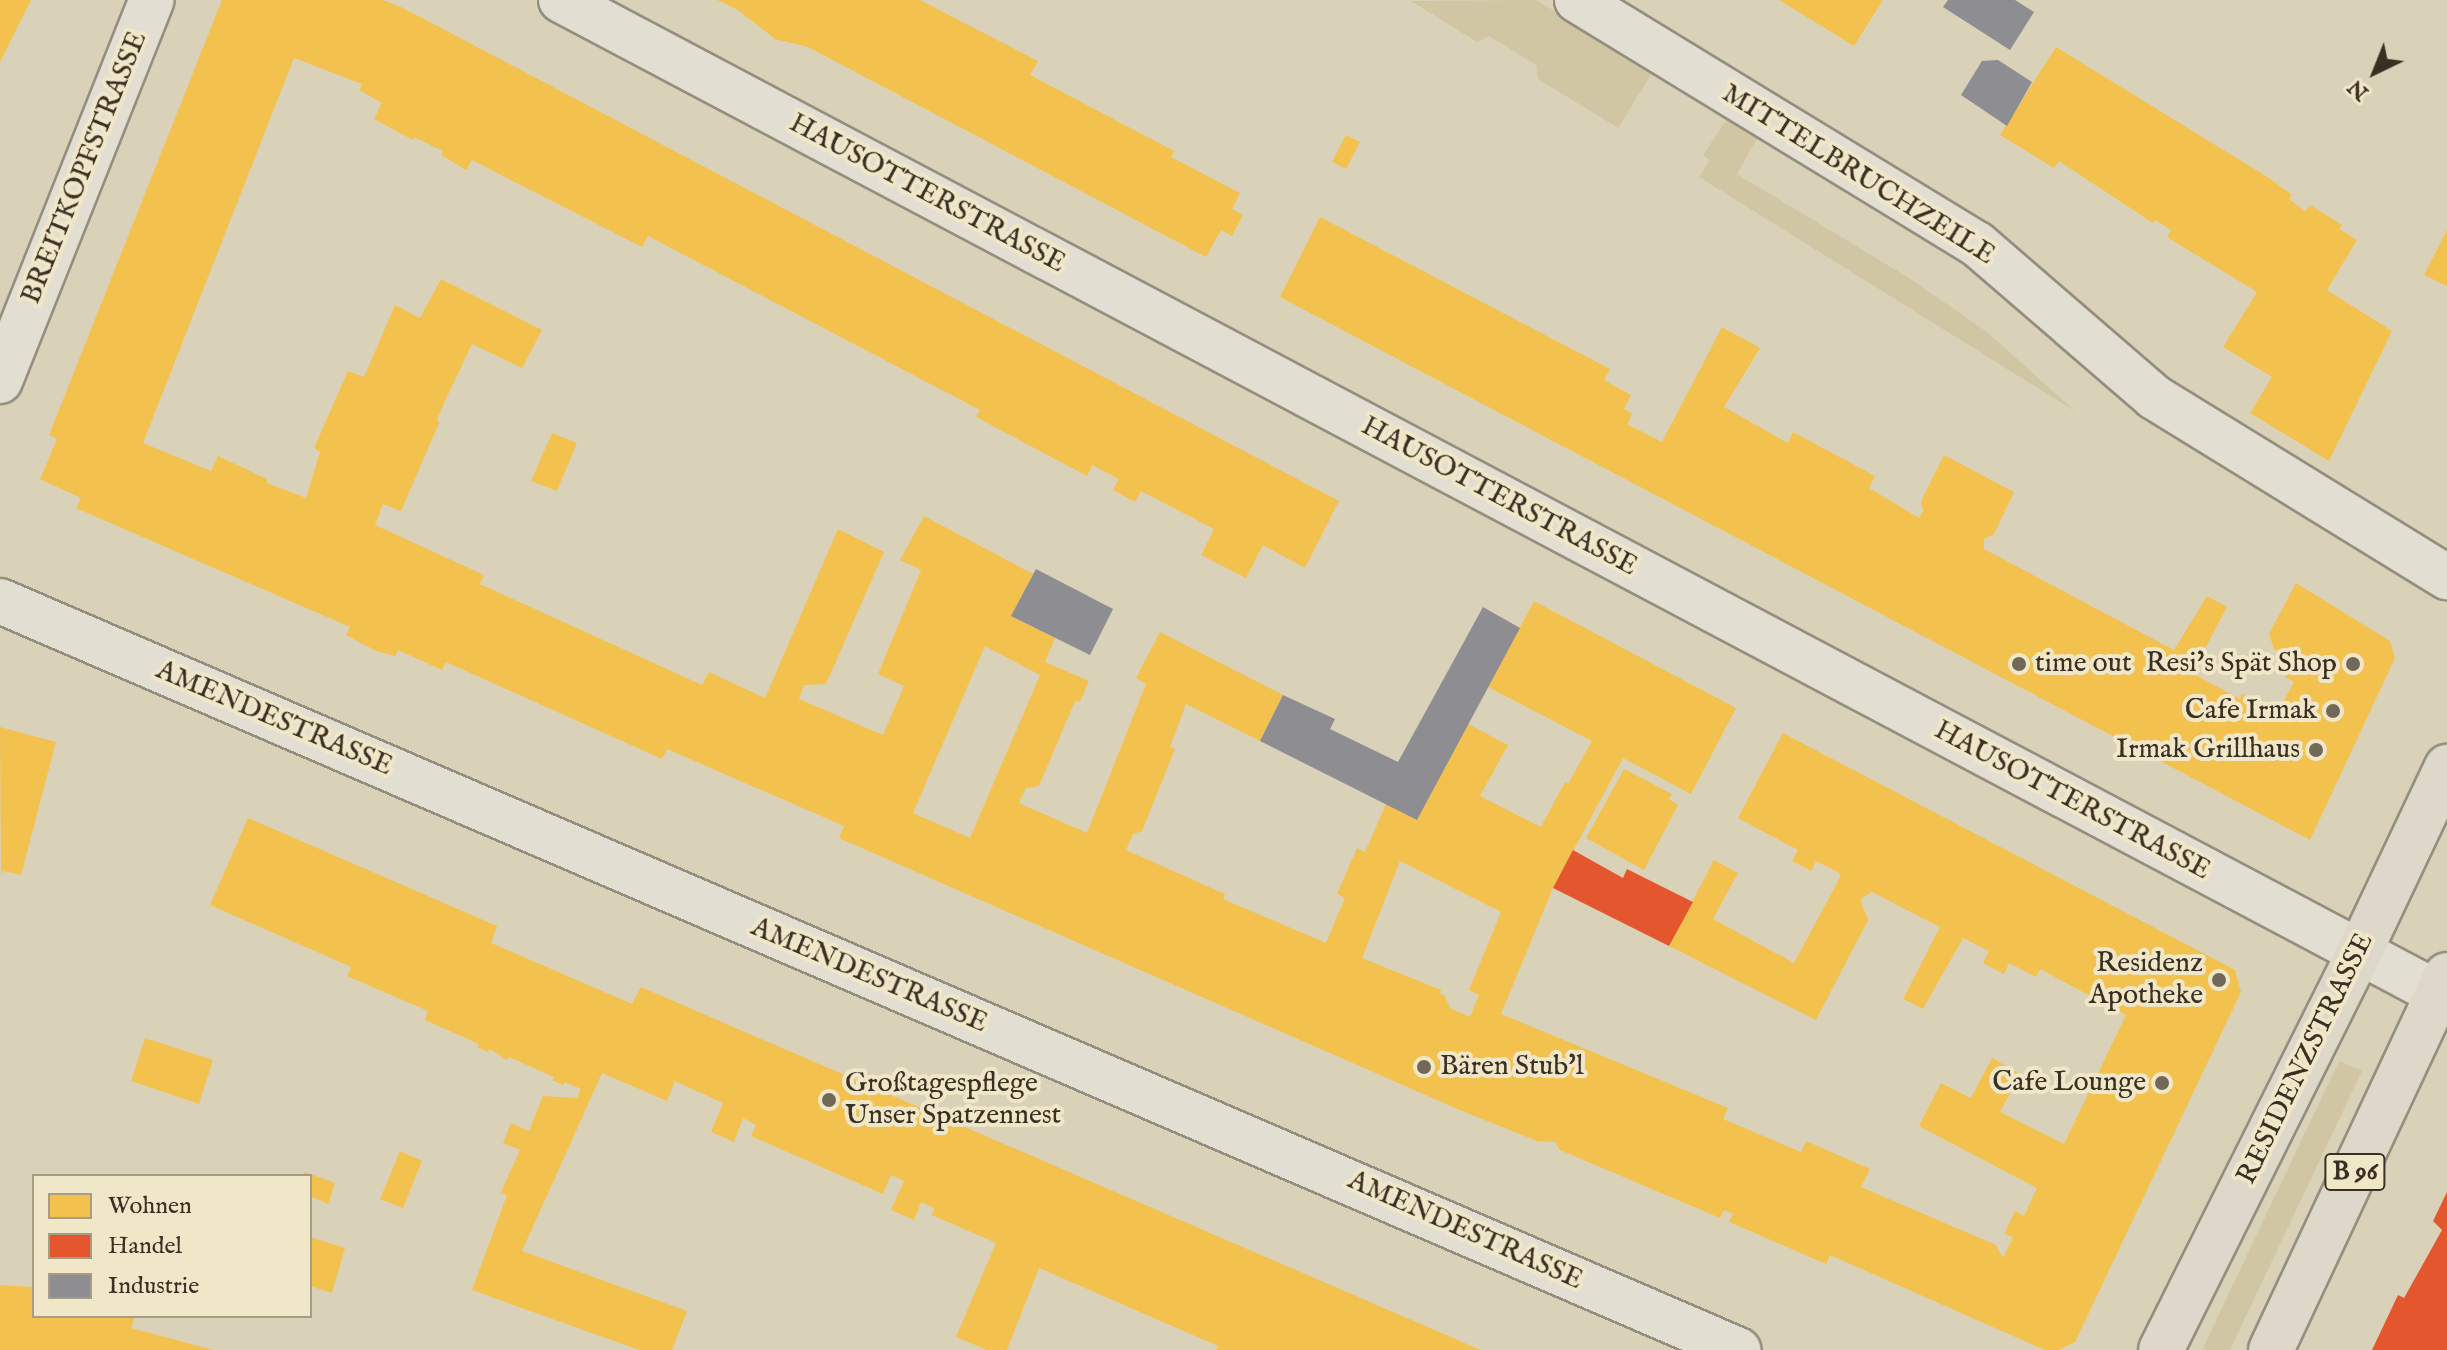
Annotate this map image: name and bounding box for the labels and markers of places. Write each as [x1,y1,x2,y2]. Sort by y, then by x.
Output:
place label: time out [2035,647,2132,681]
place label: Resi's Spät Shop [2145,647,2337,681]
marker: time out [2010,655,2028,673]
marker: Resi's Spät Shop [2344,655,2362,673]
place label: Cafe Irmak [2185,694,2317,728]
marker: Cafe Irmak [2324,702,2342,720]
place label: Irmak Grillhaus [2116,733,2300,767]
marker: Irmak Grillhaus [2307,741,2325,759]
place label: Residenz Apotheke [2089,947,2203,1013]
marker: Residenz Apotheke [2210,971,2228,989]
place label: Bären Stub'l [1440,1050,1584,1084]
marker: Bären Stub'l [1415,1058,1433,1076]
place label: Cafe Lounge [1992,1066,2146,1100]
place label: Großtagespflege Unser Spatzennest [845,1067,1061,1133]
marker: Cafe Lounge [2153,1074,2171,1092]
marker: Großtagespflege Unser Spatzennest [820,1091,838,1109]

